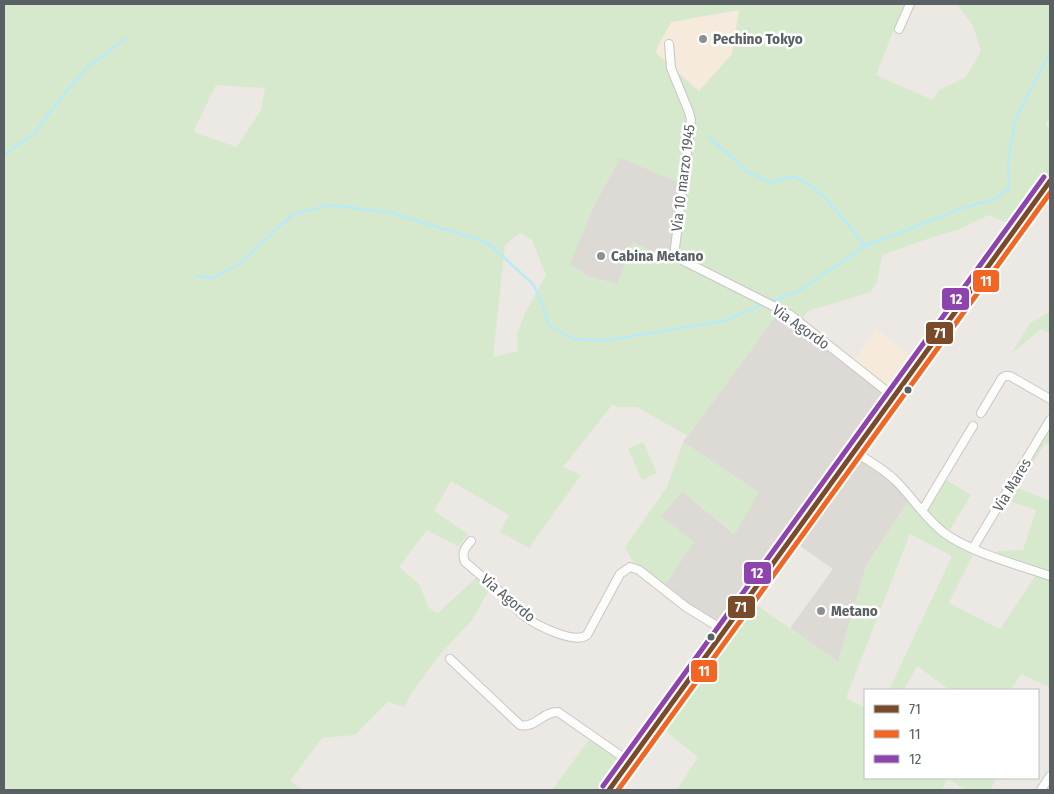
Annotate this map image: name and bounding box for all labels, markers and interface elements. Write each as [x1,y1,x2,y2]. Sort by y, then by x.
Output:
place label: Pechino Tokyo [713,30,803,48]
marker: Pechino Tokyo [697,33,709,45]
street label: Via 10 marzo 1945 [668,123,699,233]
place label: Cabina Metano [611,247,704,265]
marker: Cabina Metano [595,250,607,262]
line badge: 11 [972,269,1000,293]
text: 11 [980,273,992,290]
line badge: 12 [941,287,970,311]
text: 12 [950,291,963,308]
street label: Via Agordo [769,301,833,353]
line badge: 71 [925,321,954,345]
text: 71 [934,325,946,342]
unlabelled marker [903,385,913,395]
street label: Via Mares [989,455,1035,515]
line badge: 12 [743,561,772,585]
text: 12 [751,565,764,582]
street label: Via Agordo [477,570,539,626]
line badge: 71 [727,595,756,619]
text: 71 [735,599,747,616]
place label: Metano [831,602,878,620]
marker: Metano [815,605,827,617]
unlabelled marker [706,632,716,642]
line badge: 11 [690,659,718,683]
text: 11 [698,663,710,680]
legend [864,689,1039,779]
text: 71 [909,700,921,718]
text: 11 [909,725,921,743]
text: 12 [909,750,922,768]

